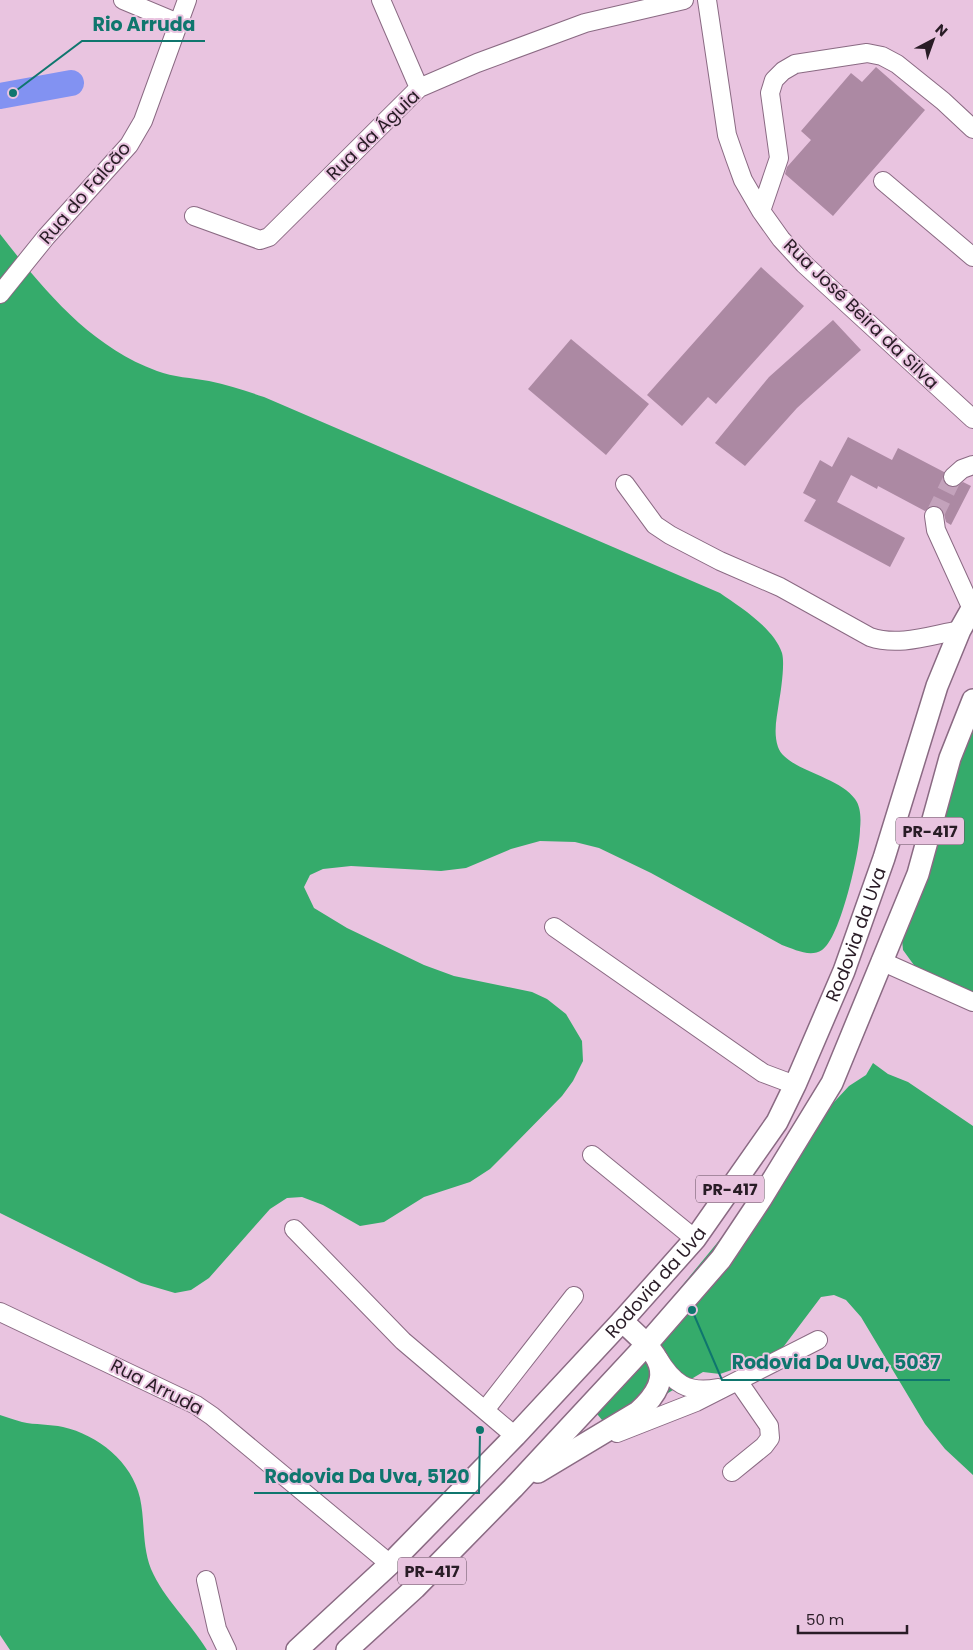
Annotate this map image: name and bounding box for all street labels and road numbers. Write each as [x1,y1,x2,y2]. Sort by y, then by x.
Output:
street label: Rua da Águia [320,84,425,186]
street label: Rua do Falcão [33,136,136,249]
street label: Rua José Beira da Silva [778,233,944,395]
road number: PR-417 [896,818,964,844]
street label: Rodovia da Uva [819,864,892,1005]
road number: PR-417 [696,1176,764,1202]
street label: Rodovia da Uva [599,1222,712,1343]
street label: Rua Arruda [107,1353,208,1421]
road number: PR-417 [398,1558,466,1584]

